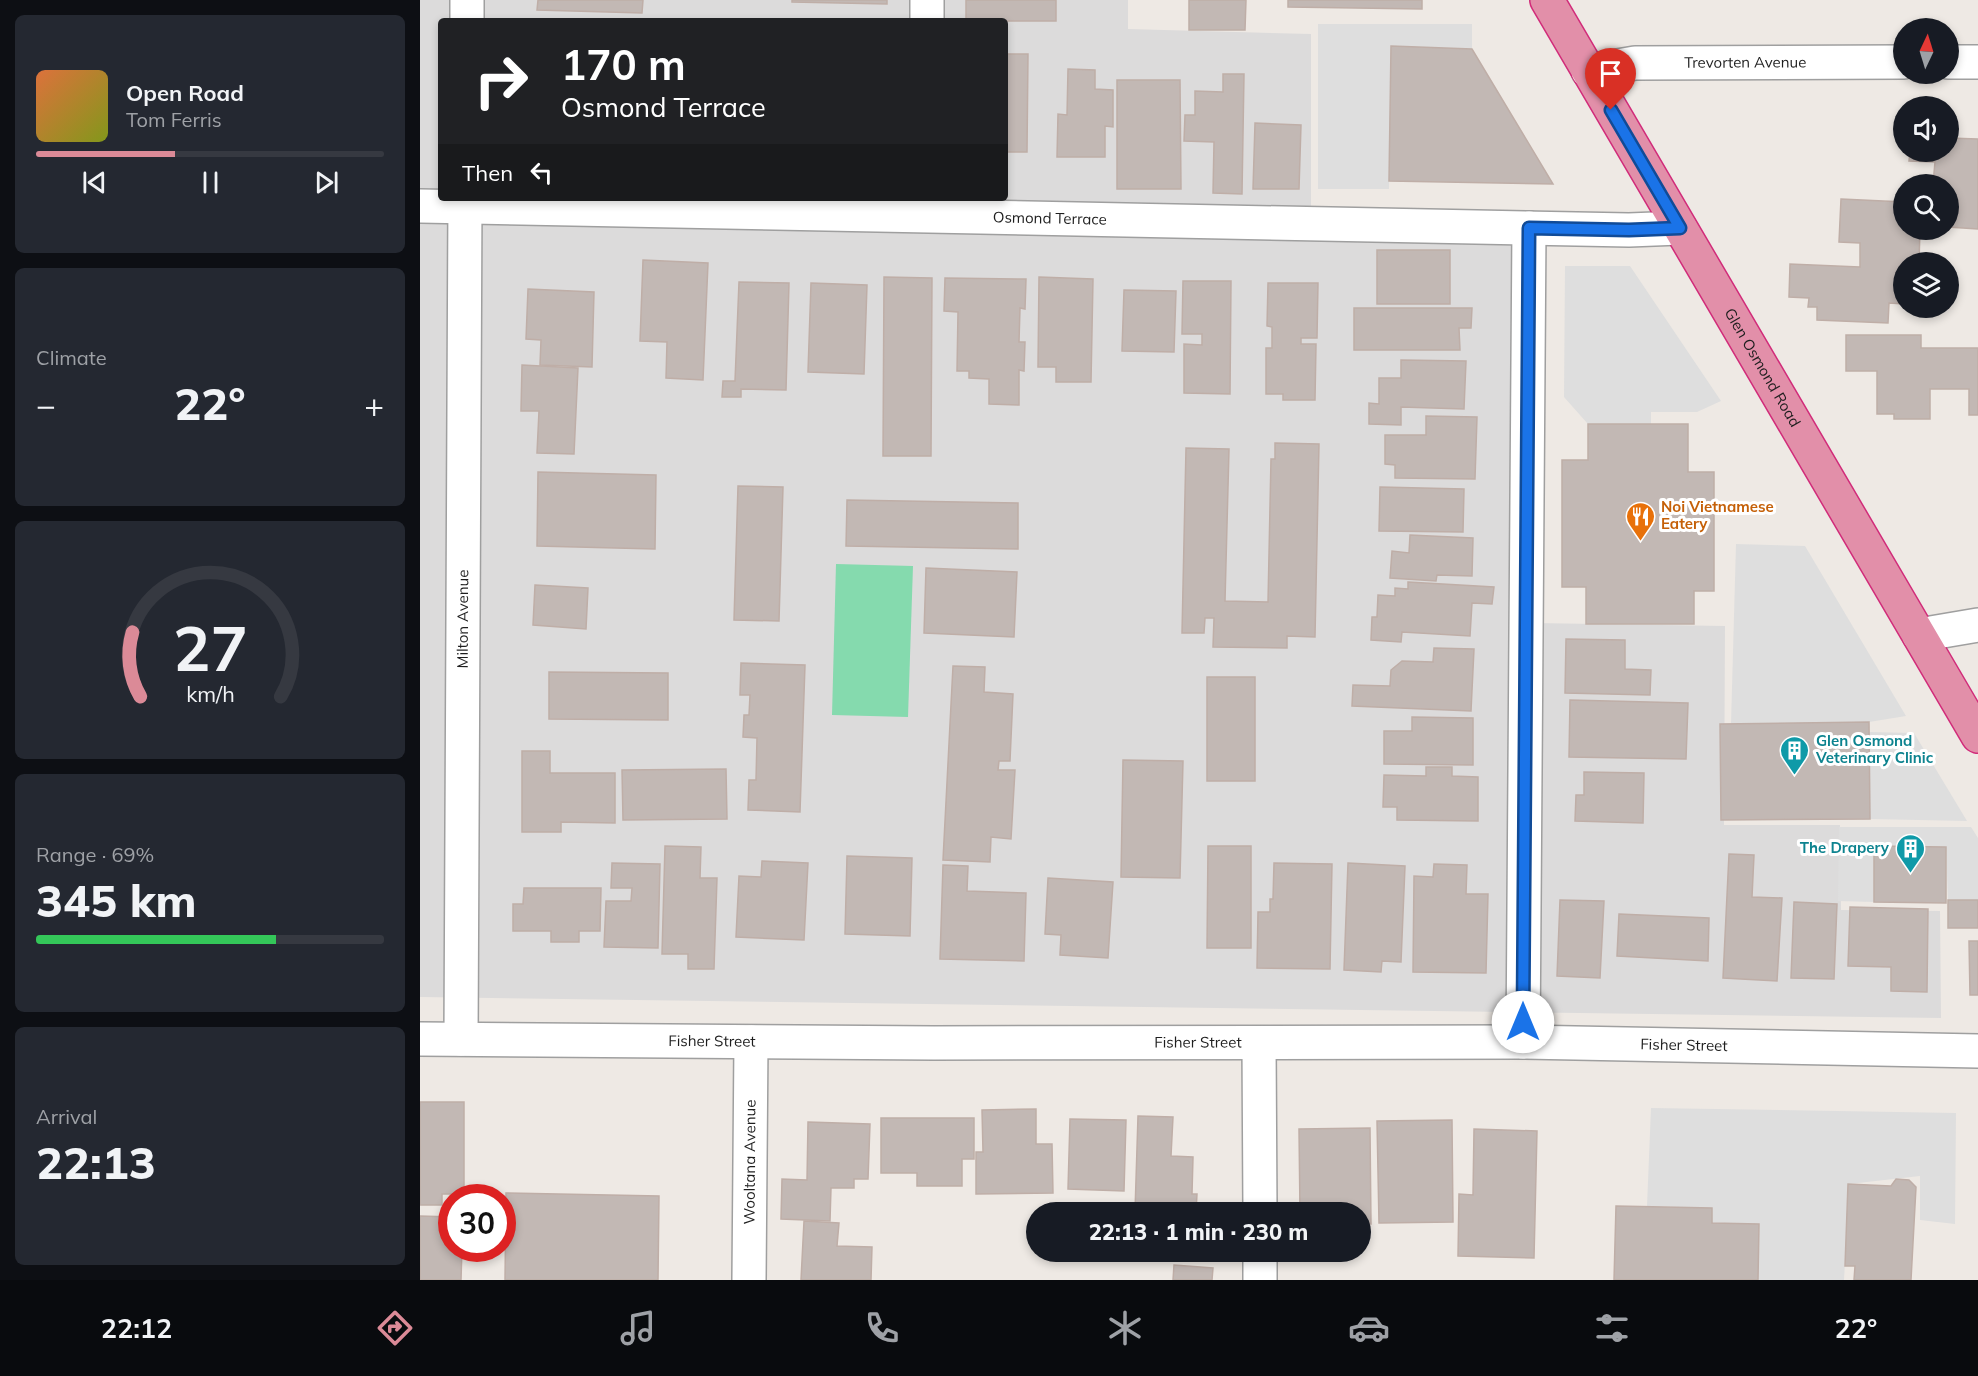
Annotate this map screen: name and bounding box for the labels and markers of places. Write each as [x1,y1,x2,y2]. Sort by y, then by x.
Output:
pin [1585,48,1636,110]
place label: Noi Vietnamese Eatery [1661,497,1774,533]
restaurant icon: Noi Vietnamese Eatery [1624,500,1656,542]
place label: Glen Osmond Veterinary Clinic [1815,731,1934,767]
building icon: Glen Osmond Veterinary Clinic [1779,734,1811,776]
building icon: The Drapery [1894,832,1926,874]
place label: The Drapery [1800,838,1890,857]

